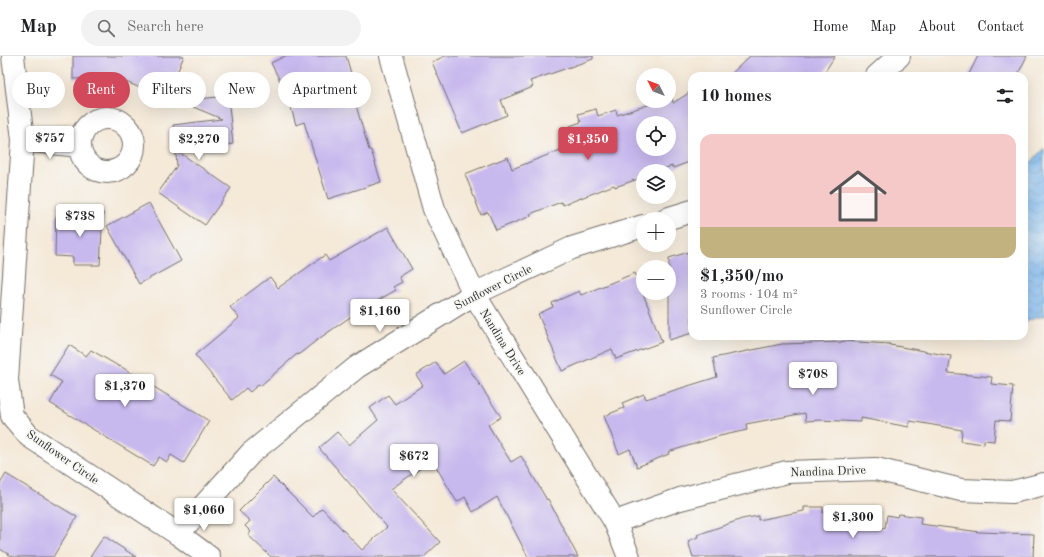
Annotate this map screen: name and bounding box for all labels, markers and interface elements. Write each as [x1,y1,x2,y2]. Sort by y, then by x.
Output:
search box [81,10,361,46]
icon: search [95,17,117,39]
text: Map [20,18,57,37]
text: Search here [127,20,204,35]
text: Home [813,20,848,34]
text: Map [870,20,896,34]
text: About [918,20,955,34]
text: Contact [977,20,1024,34]
north arrow [636,68,676,108]
map controls [636,68,676,300]
chip: Buy [12,72,65,108]
chip: Rent [73,72,130,108]
chip: Filters [138,72,206,108]
chip: New [214,72,270,108]
chip: Apartment [278,72,371,108]
icon: filters [994,85,1016,107]
text: 10 homes [700,88,772,105]
button: locate [636,116,676,156]
pin: $757 [26,126,74,160]
pin: $2,270 [166,127,232,161]
pin: $1,350 [555,127,621,161]
text: $757 [35,132,65,145]
text: $2,270 [178,133,220,146]
text: $1,350 [567,133,609,146]
icon: home [822,160,894,232]
button: layers [636,164,676,204]
pin: $738 [56,204,104,238]
text: $738 [65,210,95,223]
button: + [636,212,676,252]
button: − [636,260,676,300]
street label: Sunflower Circle [453,263,535,313]
text: $1,350/mo [700,268,784,285]
text: 3 rooms · 104 m² [700,288,798,301]
pin: $1,160 [347,299,413,333]
text: Sunflower Circle [700,304,792,317]
text: $1,160 [359,305,401,318]
street label: Nandina Drive [477,307,528,378]
pin: $708 [789,362,837,396]
text: $708 [798,368,828,381]
pin: $1,370 [92,374,158,408]
text: $1,370 [104,380,146,393]
street label: Sunflower Circle [24,428,101,487]
pin: $672 [390,444,438,478]
text: $672 [399,450,429,463]
street label: Nandina Drive [790,465,867,479]
pin: $1,060 [171,498,237,532]
text: $1,060 [183,504,225,517]
pin: $1,300 [820,505,886,539]
text: $1,300 [832,511,874,524]

